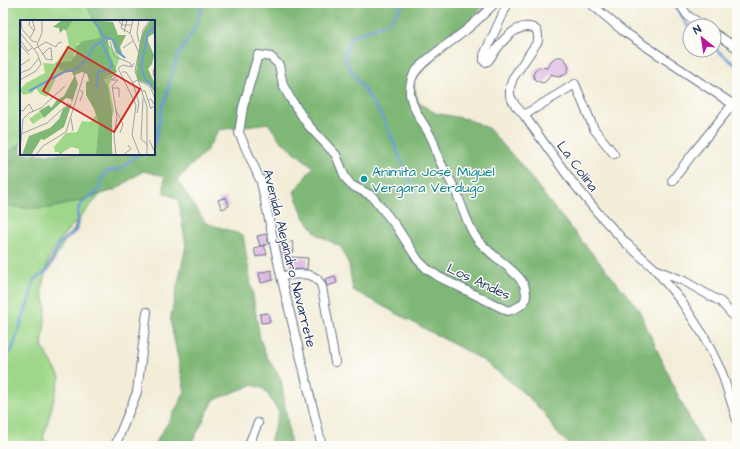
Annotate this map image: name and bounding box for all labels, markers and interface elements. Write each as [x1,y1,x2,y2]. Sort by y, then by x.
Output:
north arrow [682,18,722,58]
inset map [20,20,155,155]
text: N [691,22,704,38]
street label: La Colina [552,137,603,196]
place label: Animita José Miguel Vergara Verdugo [372,162,495,198]
street label: Avenida Alejandro Navarrete [257,167,321,350]
marker: Animita José Miguel Vergara Verdugo [359,174,369,184]
street label: Los Andes [444,258,514,305]

